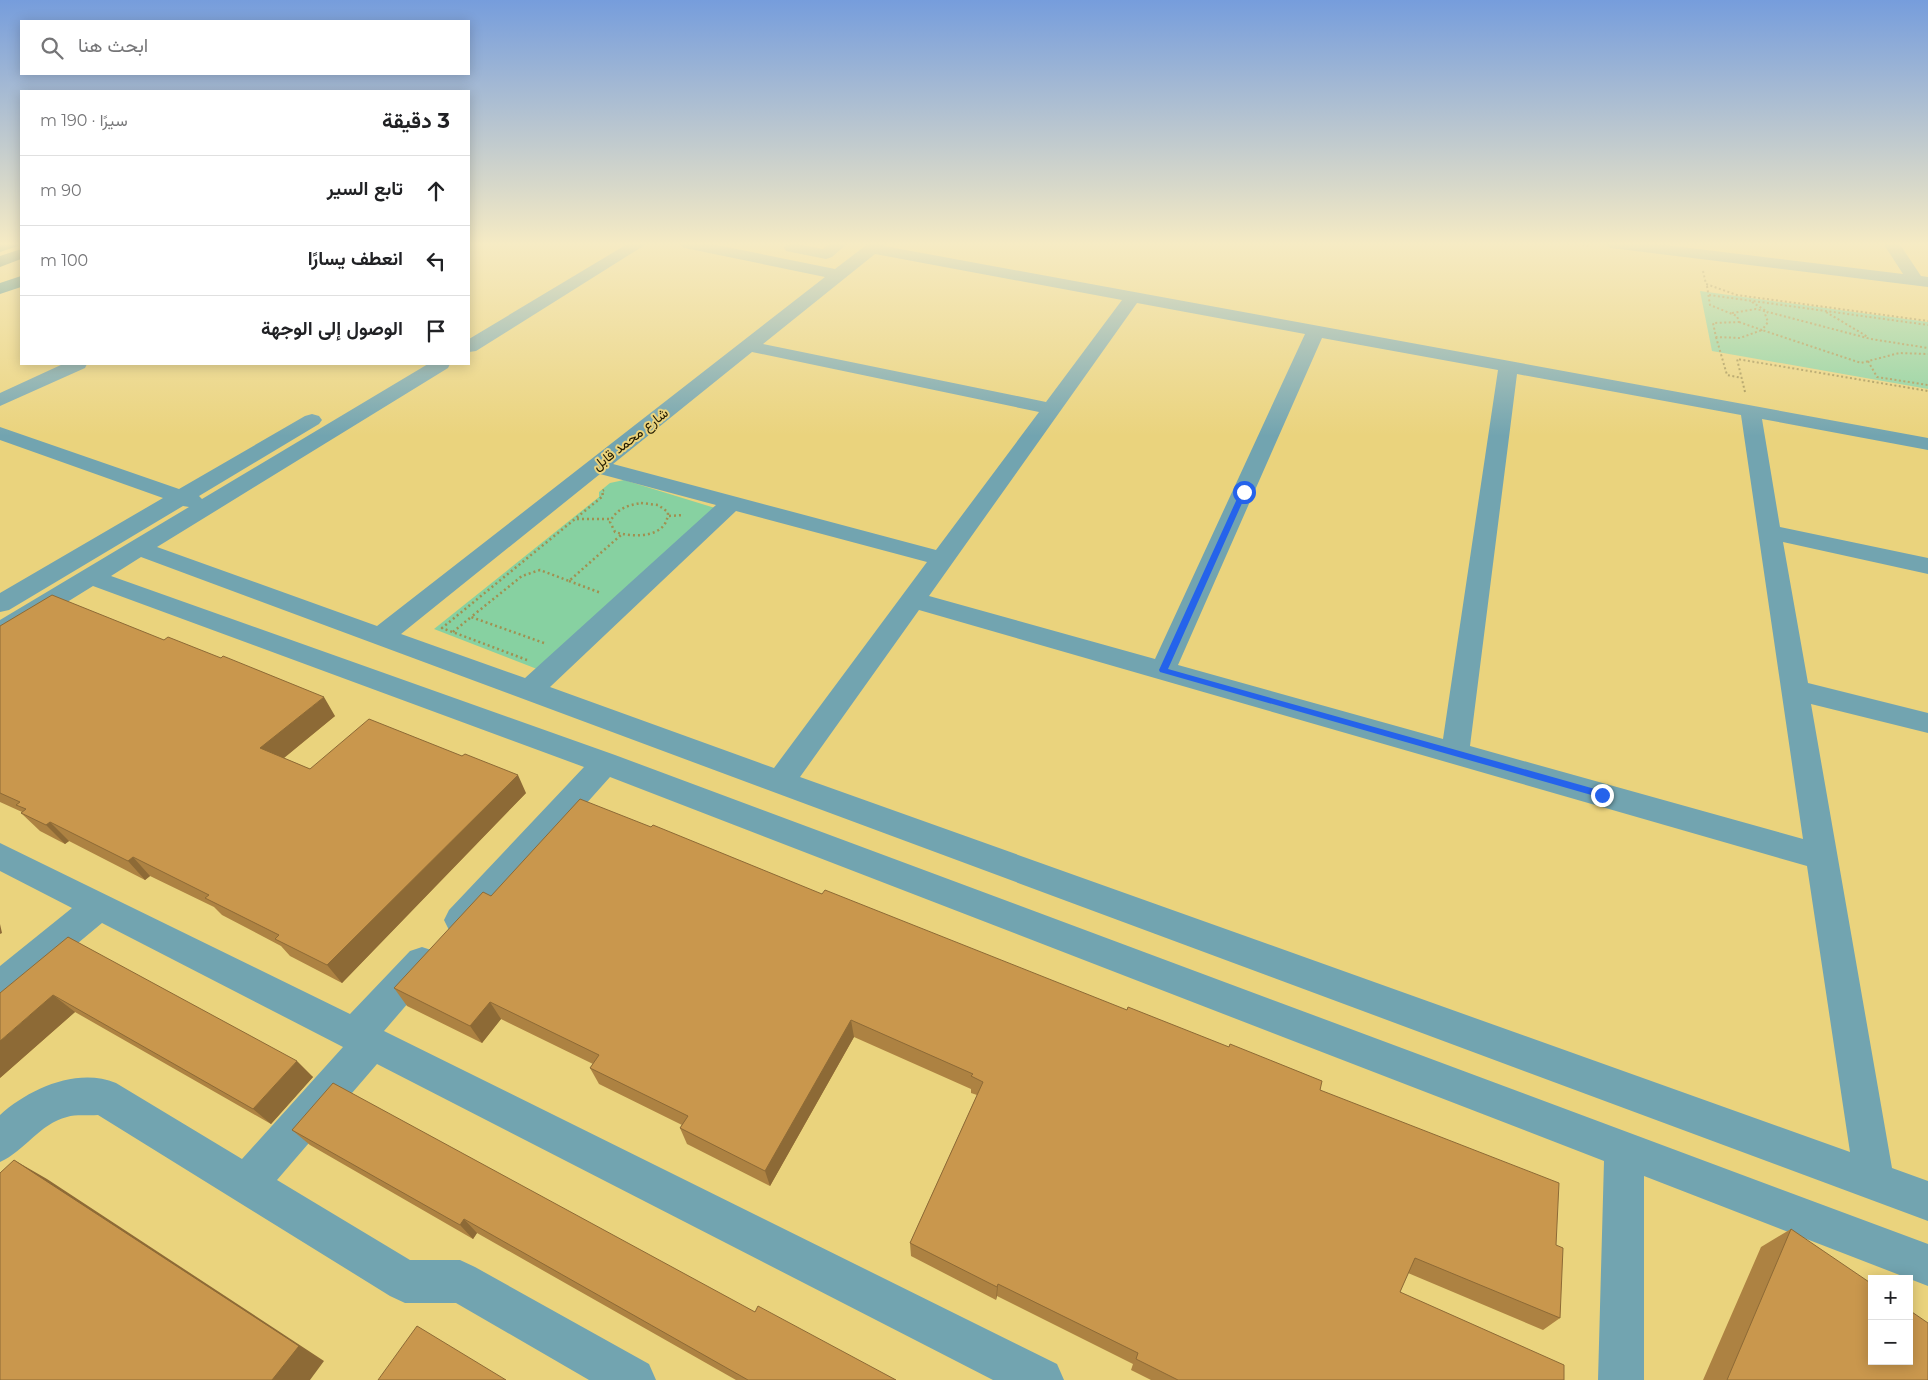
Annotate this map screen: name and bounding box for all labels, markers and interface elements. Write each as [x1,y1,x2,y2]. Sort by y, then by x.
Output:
search box [20,20,470,75]
icon: search [38,34,66,62]
text: ابحث هنا [78,34,148,57]
text: 3 دقيقة [382,108,450,133]
text: سيرًا · 190 m [40,111,128,130]
text: تابع السير [327,177,403,200]
icon: ahead [422,177,450,205]
text: 90 m [40,181,82,200]
text: انعطف يسارًا [308,247,403,270]
icon: left [422,247,450,275]
text: 100 m [40,251,88,270]
text: الوصول إلى الوجهة [261,317,403,340]
icon: arrive [422,317,450,345]
street label: شارع محمد قابل [588,404,673,476]
route start [1233,481,1256,504]
route end [1591,784,1614,807]
map controls [1868,1275,1913,1365]
button: + [1868,1275,1913,1320]
button: − [1868,1320,1913,1365]

